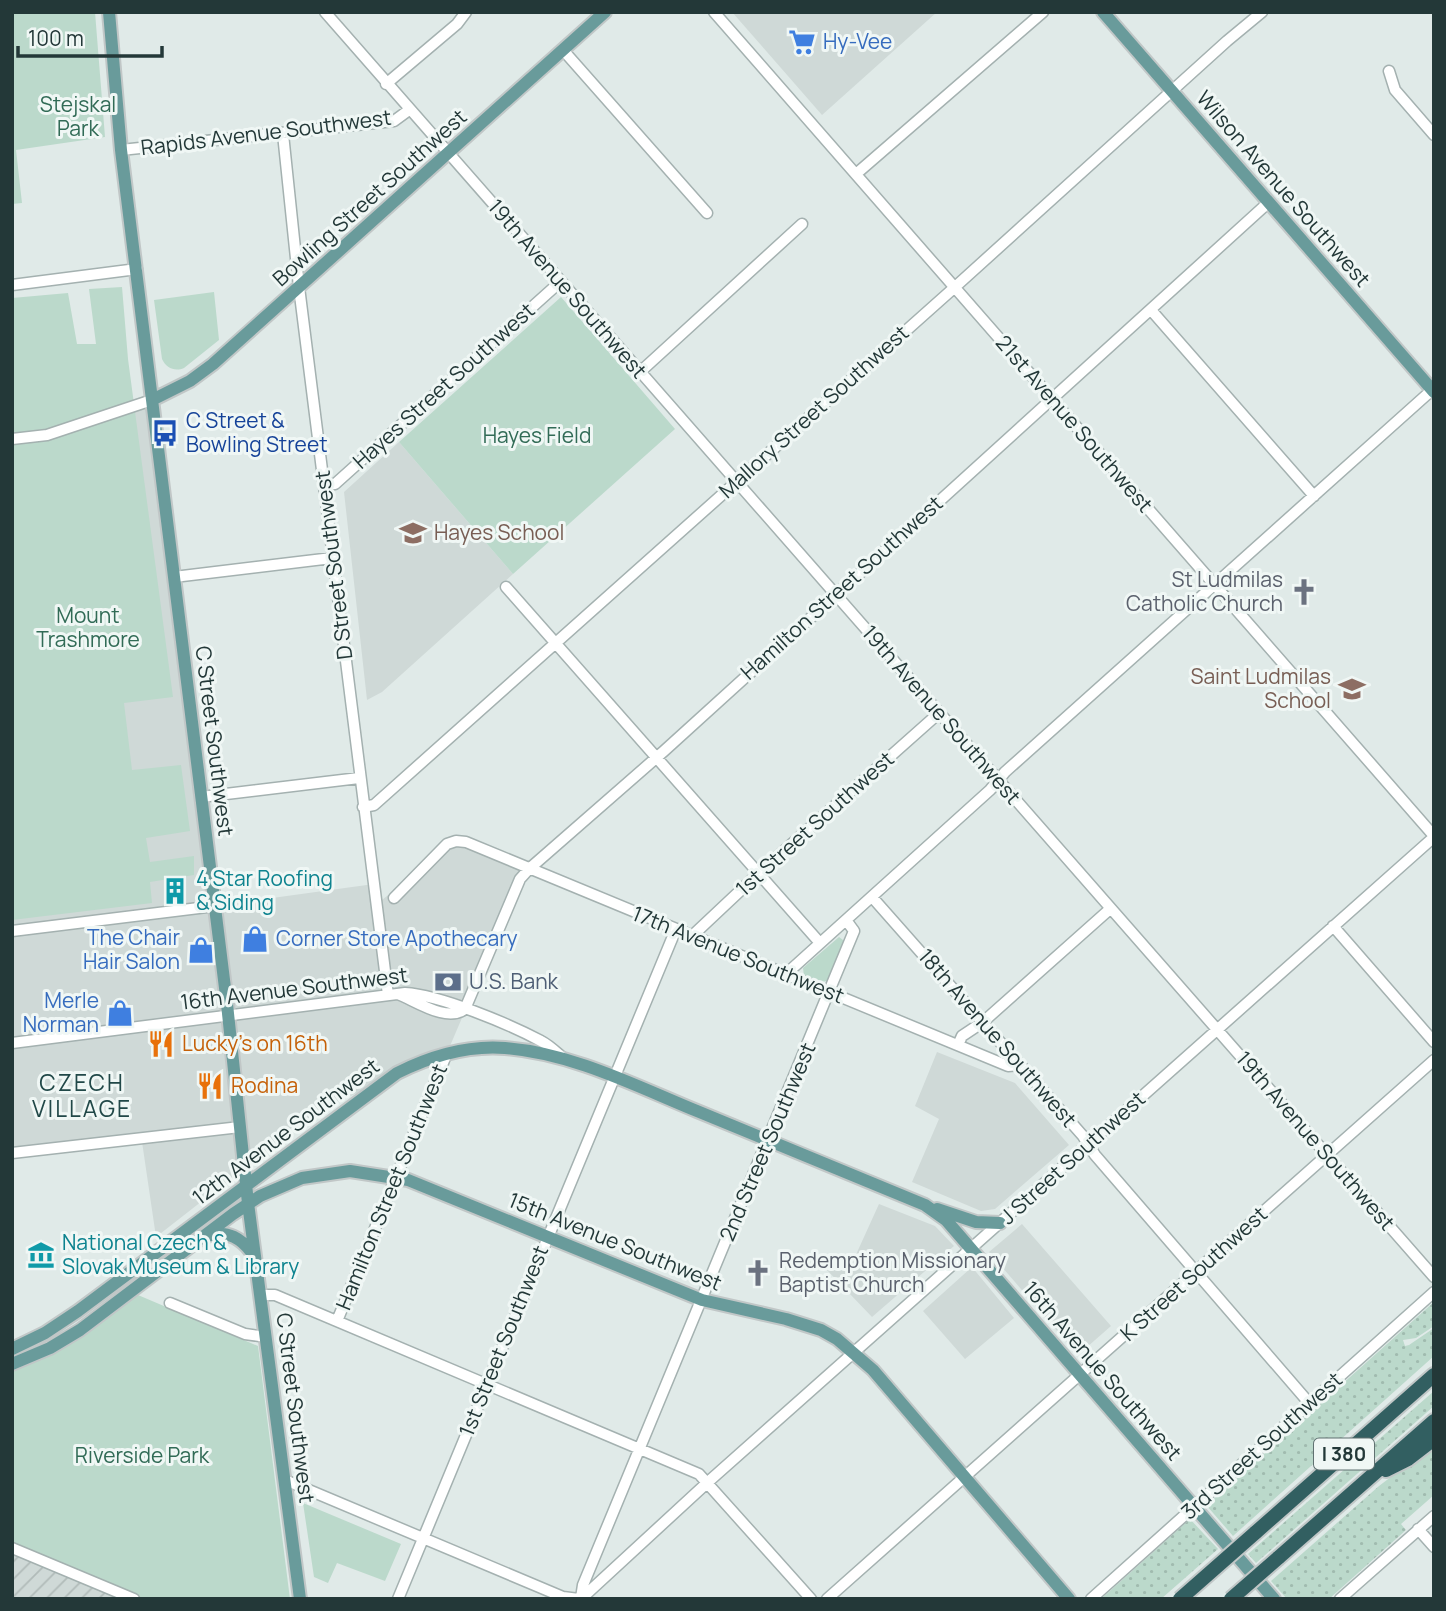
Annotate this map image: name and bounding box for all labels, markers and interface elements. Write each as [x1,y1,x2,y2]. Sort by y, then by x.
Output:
scale bar [18,14,161,58]
text: 100 m [28,24,84,52]
supermarket icon: Hy-Vee [787,27,817,57]
place label: Hy-Vee [823,27,892,55]
street label: Wilson Avenue Southwest [1191,84,1377,292]
park label: Stejskal Park [40,90,116,142]
street label: Rapids Avenue Southwest [139,103,393,161]
street label: Bowling Street Southwest [266,103,472,292]
street label: 19th Avenue Southwest [482,193,653,384]
street label: Hayes Street Southwest [346,296,540,474]
street label: Mallory Street Southwest [712,318,914,504]
street label: 21st Avenue Southwest [990,329,1159,518]
place label: C Street & Bowling Street [186,406,328,458]
bus stop icon: C Street & Bowling Street [150,418,180,448]
park label: Hayes Field [483,421,591,449]
street label: D Street Southwest [308,469,358,661]
street label: Hamilton Street Southwest [734,489,948,686]
school or university icon: Hayes School [398,518,428,548]
place label: Hayes School [434,518,564,546]
place label: St Ludmilas Catholic Church [1126,565,1283,617]
church icon: St Ludmilas Catholic Church [1289,577,1319,607]
park label: Mount Trashmore [36,601,140,653]
street label: 19th Avenue Southwest [856,619,1027,810]
street label: C Street Southwest [189,644,241,837]
place label: Saint Ludmilas School [1190,662,1331,714]
school or university icon: Saint Ludmilas School [1337,674,1367,704]
street label: 1st Street Southwest [729,745,899,902]
place label: 4 Star Roofing & Siding [196,864,333,916]
building icon: 4 Star Roofing & Siding [160,876,190,906]
street label: 17th Avenue Southwest [628,899,848,1009]
place label: The Chair Hair Salon [83,923,180,975]
shop icon: Corner Store Apothecary [240,924,270,954]
place label: Corner Store Apothecary [276,924,518,952]
shop icon: The Chair Hair Salon [186,935,216,965]
street label: 18th Avenue Southwest [912,942,1083,1132]
street label: 16th Avenue Southwest [179,960,409,1016]
bank icon: U.S. Bank [433,967,463,997]
place label: U.S. Bank [469,967,559,995]
place label: Merle Norman [23,986,99,1038]
shop icon: Merle Norman [105,998,135,1028]
restaurant icon: Lucky's on 16th [146,1029,176,1059]
place label: Lucky's on 16th [182,1029,328,1057]
street label: 2nd Street Southwest [713,1038,822,1245]
street label: 19th Avenue Southwest [1230,1045,1401,1236]
street label: 12th Avenue Southwest [186,1052,385,1211]
street label: Hamilton Street Southwest [329,1060,453,1314]
district label: CZECH VILLAGE [32,1066,132,1124]
restaurant icon: Rodina [195,1071,225,1101]
place label: Rodina [231,1071,298,1099]
street label: J Street Southwest [994,1085,1151,1230]
street label: 15th Avenue Southwest [505,1185,726,1297]
street label: K Street Southwest [1114,1200,1273,1347]
place label: National Czech & Slovak Museum & Library [62,1228,299,1280]
museum icon: National Czech & Slovak Museum & Library [26,1240,56,1270]
street label: 1st Street Southwest [452,1241,554,1440]
place label: Redemption Missionary Baptist Church [779,1246,1006,1298]
church icon: Redemption Missionary Baptist Church [743,1258,773,1288]
street label: 16th Avenue Southwest [1017,1275,1188,1466]
street label: C Street Southwest [270,1311,322,1504]
street label: 3rd Street Southwest [1175,1365,1348,1525]
road number: I 380 [1314,1438,1374,1470]
park label: Riverside Park [75,1441,210,1469]

